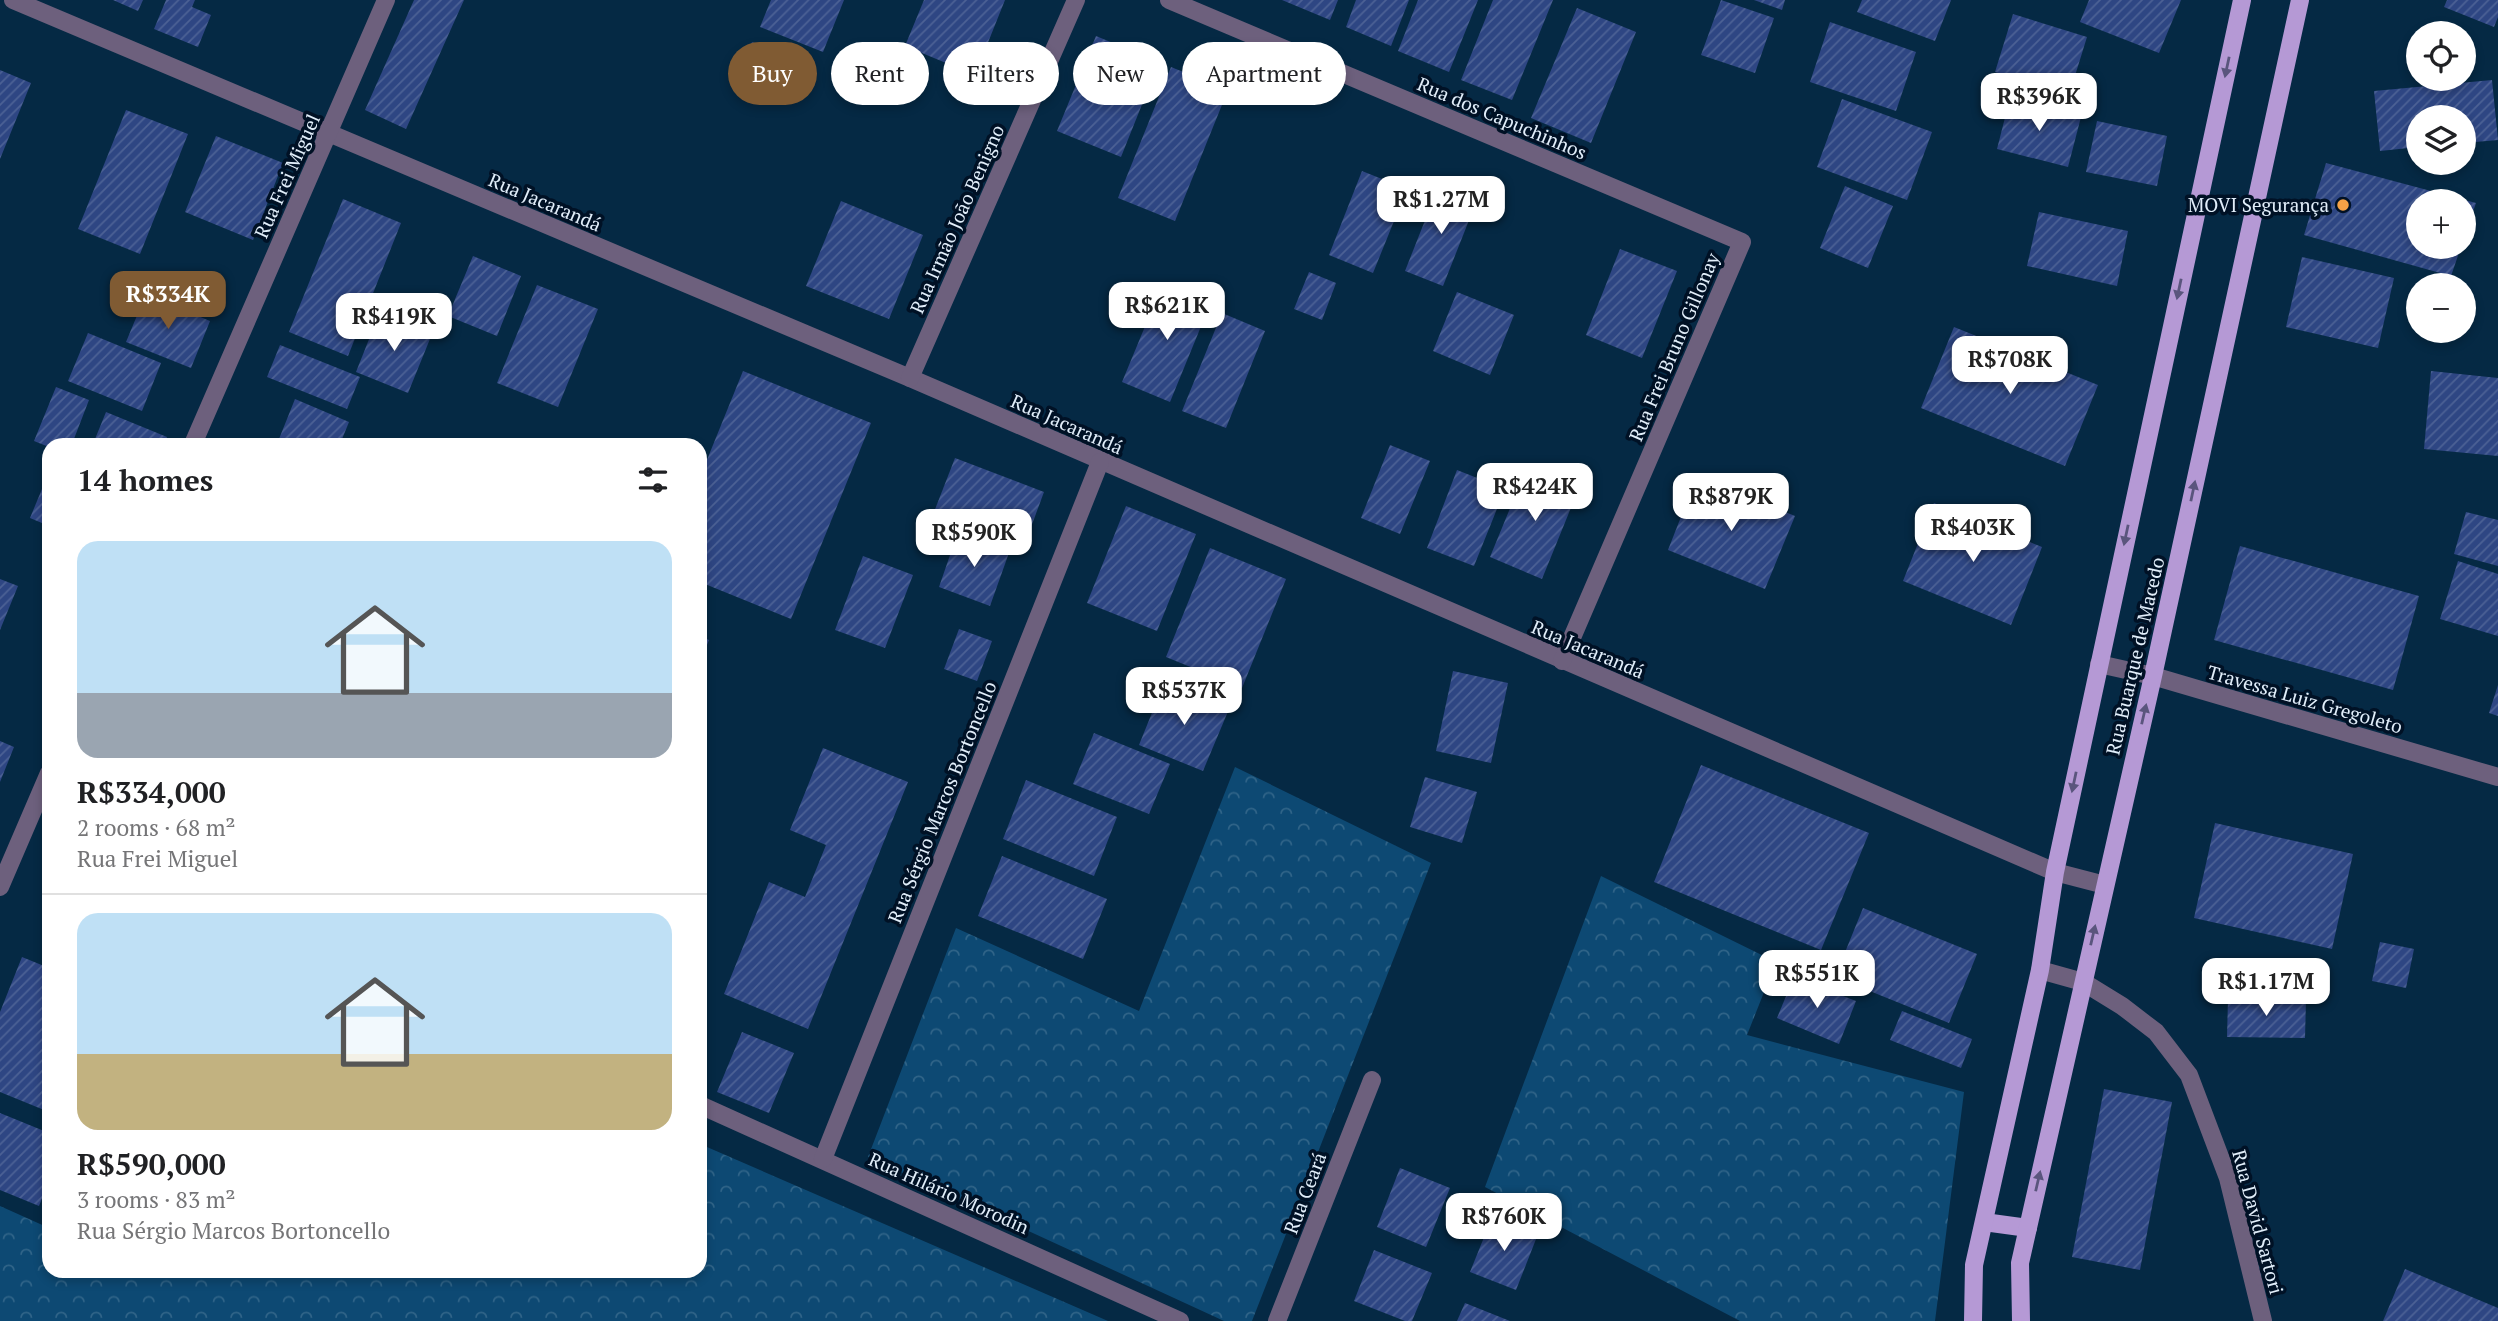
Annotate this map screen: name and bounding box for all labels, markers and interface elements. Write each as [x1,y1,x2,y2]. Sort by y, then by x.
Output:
map controls [2406,21,2476,343]
button: locate [2406,21,2476,91]
chip: Buy [728,42,817,105]
chip: Rent [831,42,929,105]
chip: Filters [943,42,1059,105]
chip: New [1073,42,1168,105]
chip: Apartment [1182,42,1346,105]
one-way arrow [2222,56,2233,78]
street label: Rua dos Capuchinhos [1414,71,1591,165]
pin: R$396K [1982,74,2096,133]
text: R$396K [1997,80,2081,111]
button: layers [2406,105,2476,175]
street label: Rua Frei Miguel [248,110,325,242]
street label: Rua Irmão João Benigno [904,121,1009,317]
street label: Rua Jacarandá [485,167,606,237]
pin: R$1.27M [1376,176,1506,236]
text: R$1.27M [1393,183,1489,214]
button: + [2406,189,2476,259]
place label: MOVI Segurança [2188,192,2329,217]
marker: MOVI Segurança [2335,197,2351,213]
street label: Rua Frei Bruno Gillonay [1623,248,1725,445]
pin: R$334K [111,272,225,331]
button: − [2406,273,2476,343]
text: R$334K [126,278,210,309]
one-way arrow [2174,278,2185,300]
pin: R$621K [1110,282,1224,342]
text: R$621K [1125,289,1209,320]
pin: R$419K [337,294,451,353]
text: R$419K [352,300,436,331]
pin: R$708K [1953,336,2067,396]
text: R$708K [1968,343,2052,374]
street label: Rua Jacarandá [1007,388,1127,460]
text: 14 homes [77,460,213,500]
icon: filters [634,461,672,499]
pin: R$424K [1478,463,1592,523]
text: R$424K [1493,470,1577,501]
pin: R$879K [1674,474,1788,533]
text: R$879K [1689,480,1773,511]
one-way arrow [2188,480,2199,502]
pin: R$403K [1916,504,2030,564]
pin: R$590K [917,510,1031,569]
text: R$403K [1931,511,2015,542]
text: R$590K [932,516,1016,547]
one-way arrow [2121,525,2132,547]
street label: Rua Buarque de Macedo [2100,555,2169,757]
icon: home [312,587,438,713]
street label: Rua Jacarandá [1528,614,1649,684]
street label: Travessa Luiz Gregoleto [2205,659,2406,738]
pin: R$537K [1127,668,1241,727]
text: R$537K [1142,674,1226,705]
street label: Rua Sérgio Marcos Bortoncello [881,677,1002,926]
one-way arrow [2139,703,2150,725]
one-way arrow [2069,771,2080,793]
text: R$334,000 [77,772,226,812]
text: 2 rooms · 68 m² [77,812,236,843]
text: Rua Frei Miguel [77,843,238,874]
one-way arrow [2088,924,2099,946]
pin: R$551K [1760,950,1874,1010]
text: R$551K [1775,957,1859,988]
pin: R$1.17M [2201,958,2331,1018]
icon: home [312,959,438,1085]
text: R$1.17M [2218,965,2314,996]
text: R$590,000 [77,1144,226,1184]
street label: Rua Hilário Morodin [865,1146,1033,1239]
street label: Rua David Sartori [2227,1147,2290,1297]
street label: Rua Ceará [1278,1148,1332,1237]
one-way arrow [2033,1170,2044,1192]
text: 3 rooms · 83 m² [77,1184,236,1215]
pin: R$760K [1447,1194,1561,1253]
text: R$760K [1462,1200,1546,1231]
text: Rua Sérgio Marcos Bortoncello [77,1215,390,1246]

